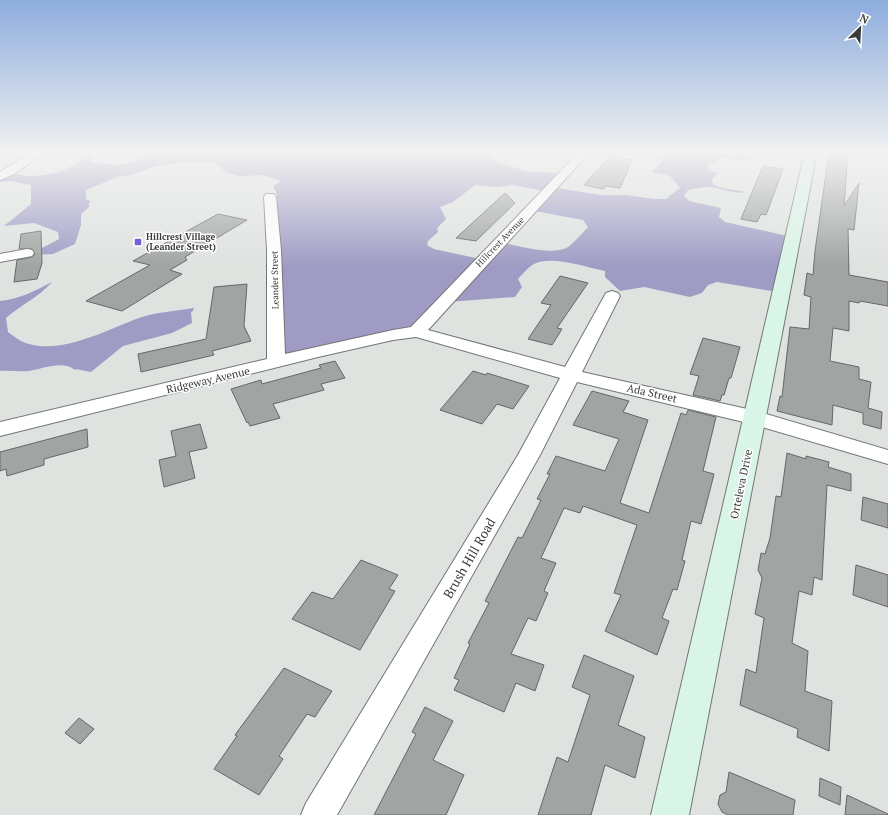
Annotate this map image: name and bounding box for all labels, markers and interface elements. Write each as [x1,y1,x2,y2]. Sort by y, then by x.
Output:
north arrow [840,8,880,48]
text: N [857,11,871,27]
street label: Hillcrest Avenue [473,214,527,270]
place label: Hillcrest Village (Leander Street) [146,231,216,253]
marker: Hillcrest Village (Leander Street) [133,237,143,247]
street label: Leander Street [268,250,282,309]
street label: Ridgeway Avenue [165,363,252,396]
street label: Ada Street [625,380,679,406]
street label: Orteleva Drive [727,448,755,520]
street label: Brush Hill Road [439,514,499,602]

